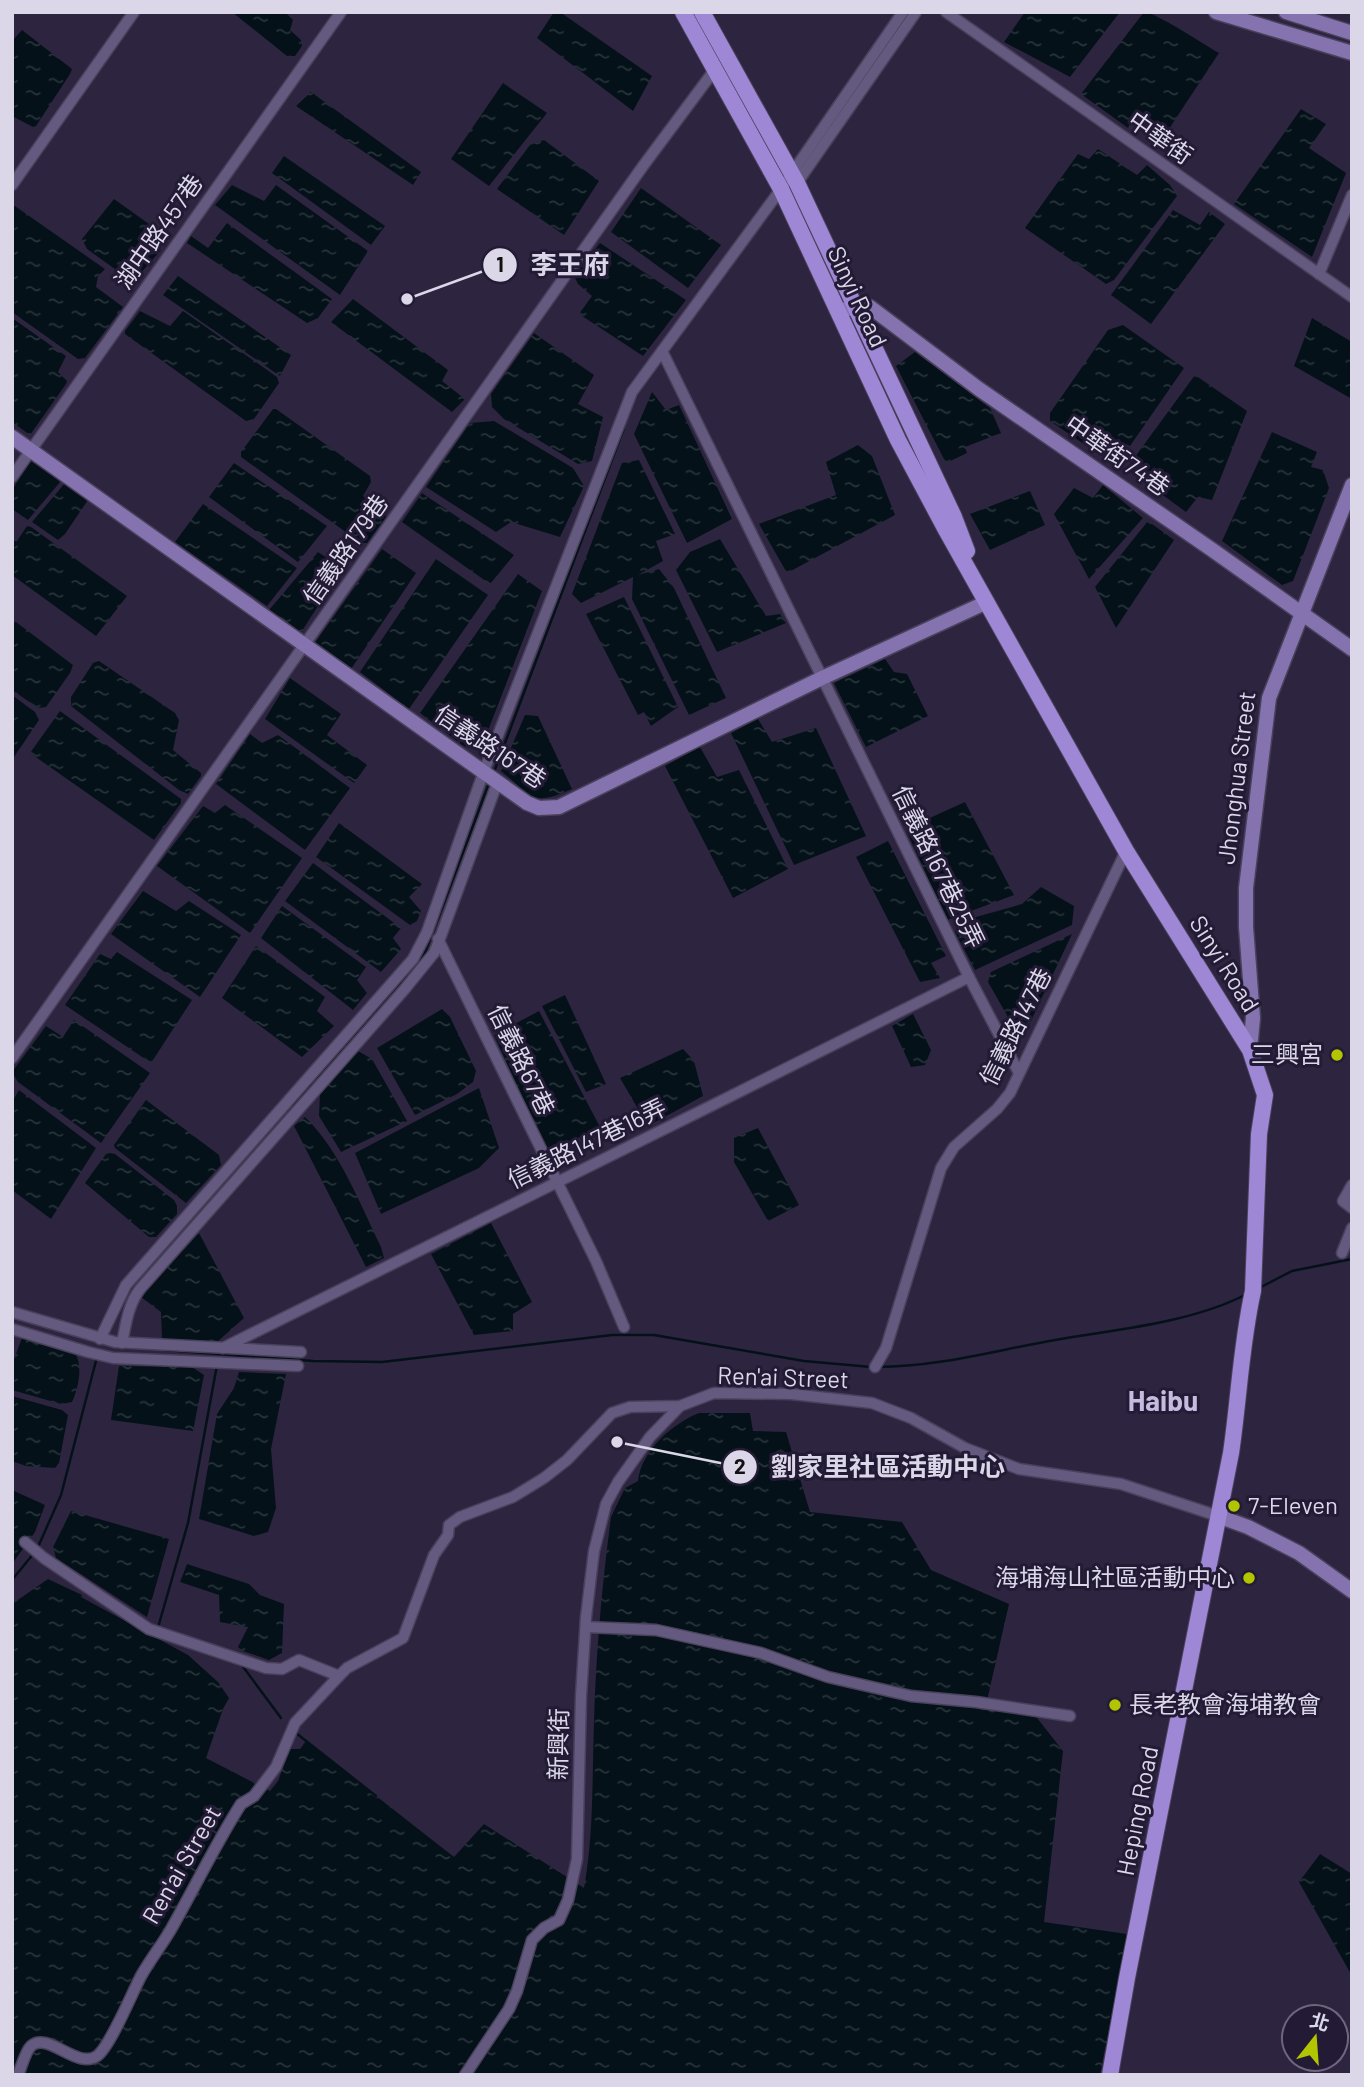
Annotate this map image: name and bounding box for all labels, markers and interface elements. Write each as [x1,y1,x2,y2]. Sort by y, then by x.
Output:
street label: 中華街 [1123,104,1199,169]
street label: 湖中路457巷 [108,168,208,294]
callout: 李王府 [482,241,623,288]
street label: Sinyi Road [822,241,894,351]
text: 李王府 [531,248,609,279]
text: 1 [496,251,504,276]
street label: 中華街74巷 [1060,408,1176,501]
street label: 信義路179巷 [296,488,393,610]
street label: Jhonghua Street [1211,690,1260,866]
street label: 信義路167巷 [430,698,552,794]
street label: 信義路167巷25弄 [887,780,991,952]
street label: Sinyi Road [1184,910,1266,1017]
street label: 信義路147巷 [973,963,1057,1090]
street label: 信義路67巷 [483,999,562,1120]
place label: 三興宮 [1251,1039,1323,1068]
marker: 三興宮 [1329,1047,1345,1063]
street label: 信義路147巷16弄 [502,1092,670,1194]
street label: Ren'ai Street [717,1360,849,1393]
district label: Haibu [1128,1383,1198,1417]
callout: 劉家里社區活動中心 [722,1443,1019,1490]
text: 劉家里社區活動中心 [771,1450,1005,1481]
text: 2 [734,1453,746,1478]
place label: 7-Eleven [1248,1490,1338,1519]
marker: 7-Eleven [1226,1498,1242,1514]
place label: 海埔海山社區活動中心 [995,1562,1235,1591]
marker: 海埔海山社區活動中心 [1241,1570,1257,1586]
place label: 長老教會海埔教會 [1129,1689,1321,1718]
marker: 長老教會海埔教會 [1107,1697,1123,1713]
street label: 新興街 [542,1708,573,1780]
street label: Heping Road [1110,1743,1163,1878]
street label: Ren'ai Street [135,1800,226,1928]
north arrow [1280,2003,1350,2073]
text: 北 [1308,2007,1333,2035]

